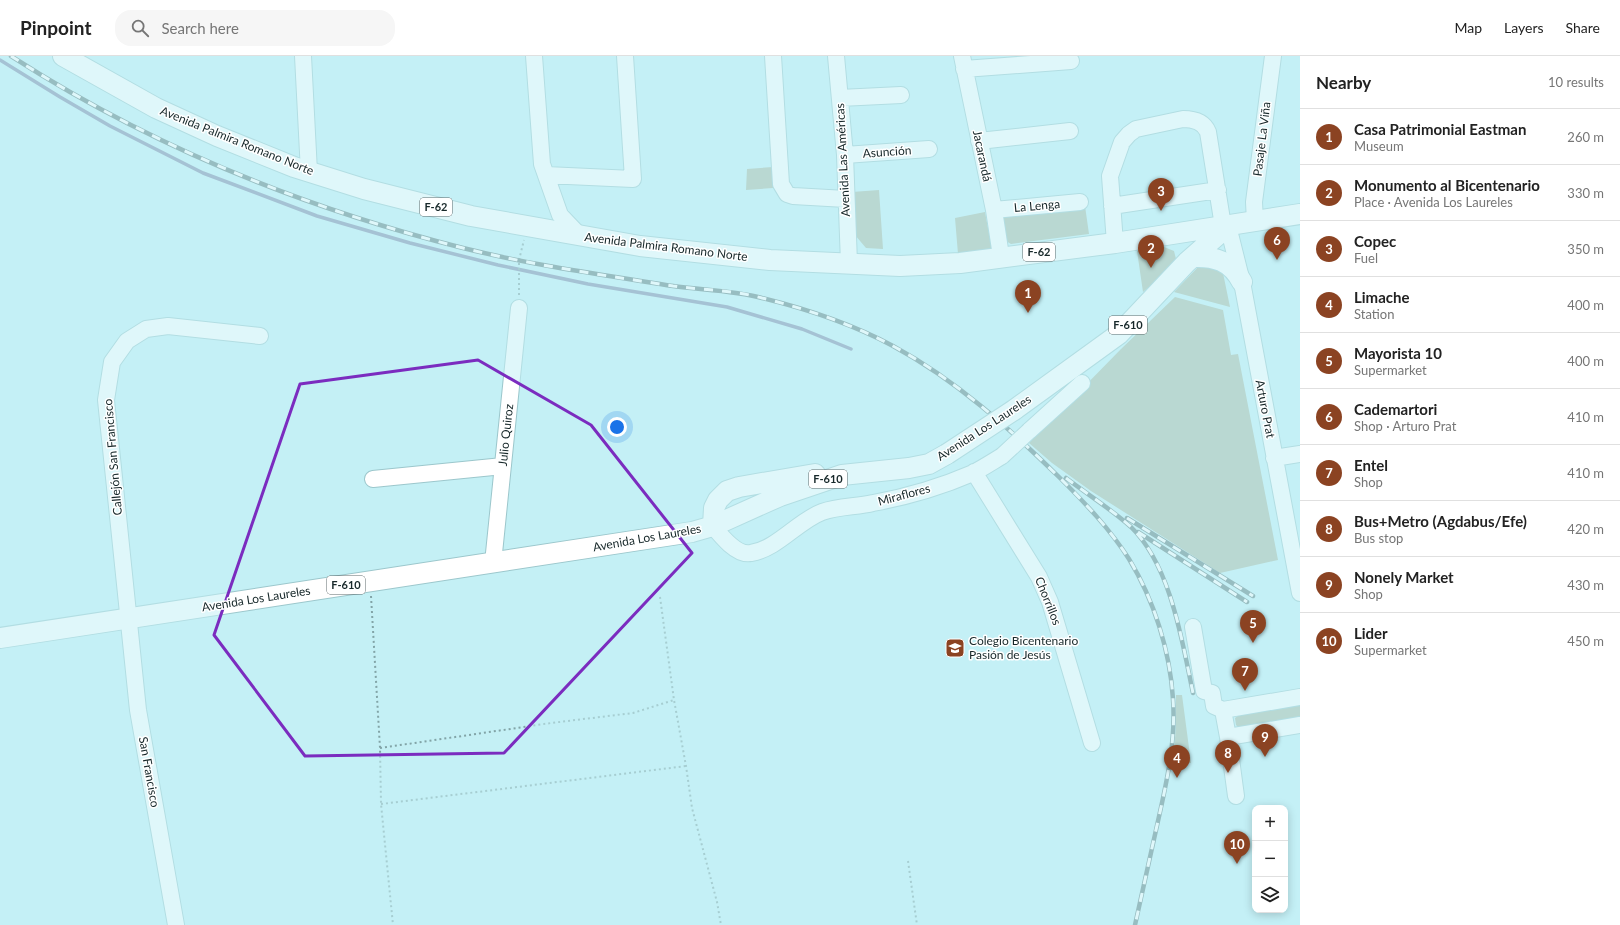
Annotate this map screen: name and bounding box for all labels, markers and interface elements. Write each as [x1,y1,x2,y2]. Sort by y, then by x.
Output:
search box [115,10,395,46]
text: Pinpoint [20,16,91,39]
icon: search [129,17,151,39]
text: Search here [161,19,239,37]
text: Map [1454,19,1482,36]
text: Layers [1504,19,1544,36]
text: Share [1566,19,1600,36]
text: Nearby [1316,72,1371,93]
text: 10 results [1548,74,1604,90]
street label: Pasaje La Viña [1249,101,1274,177]
street label: Avenida Palmira Romano Norte [158,103,316,178]
street label: Avenida Las Américas [832,103,853,217]
text: Casa Patrimonial Eastman [1354,120,1526,138]
street label: Jacarandá [970,129,995,183]
text: 1 [1325,129,1333,145]
text: 260 m [1567,129,1604,145]
text: Museum [1354,138,1404,154]
street label: Asunción [862,142,912,161]
text: Monumento al Bicentenario [1354,176,1540,194]
pin: 3 [1148,178,1174,211]
text: 2 [1325,185,1333,201]
text: 330 m [1567,185,1604,201]
text: Place · Avenida Los Laureles [1354,194,1513,210]
street label: La Lenga [1013,196,1061,215]
road number: F-62 [420,198,452,216]
pin: 6 [1264,227,1290,260]
street label: Avenida Palmira Romano Norte [584,229,749,264]
text: Copec [1354,232,1396,250]
pin: 2 [1138,235,1164,268]
text: 3 [1325,241,1333,257]
text: 350 m [1567,241,1604,257]
road number: F-62 [1023,243,1055,261]
text: Fuel [1354,250,1378,266]
pin: 1 [1015,280,1041,313]
text: Limache [1354,288,1409,306]
text: 4 [1325,297,1333,313]
text: 400 m [1567,297,1604,313]
text: Station [1354,306,1394,322]
road number: F-610 [1109,316,1147,334]
text: Mayorista 10 [1354,344,1442,362]
text: 5 [1325,353,1333,369]
text: 400 m [1567,353,1604,369]
text: Supermarket [1354,362,1427,378]
street label: Arturo Prat [1252,379,1279,440]
street label: Avenida Los Laureles [934,391,1034,464]
street label: Callejón San Francisco [100,398,125,516]
text: Cademartori [1354,400,1437,418]
street label: Julio Quiroz [495,403,516,467]
text: 6 [1325,409,1333,425]
text: 410 m [1567,409,1604,425]
your location [607,417,627,437]
text: Shop · Arturo Prat [1354,418,1456,434]
text: Entel [1354,456,1388,474]
text: 7 [1325,465,1333,481]
text: 410 m [1567,465,1604,481]
road number: F-610 [809,470,847,488]
text: Shop [1354,474,1383,490]
street label: Miraflores [876,480,932,509]
text: Bus+Metro (Agdabus/Efe) [1354,512,1527,530]
street label: Avenida Los Laureles [592,521,702,554]
text: 8 [1325,521,1333,537]
text: 420 m [1567,521,1604,537]
text: Bus stop [1354,530,1403,546]
text: Nonely Market [1354,568,1454,586]
street label: Chorrillos [1032,574,1065,627]
road number: F-610 [327,576,365,594]
text: 9 [1325,577,1333,593]
text: 430 m [1567,577,1604,593]
street label: Avenida Los Laureles [201,583,311,615]
text: Shop [1354,586,1383,602]
pin: 5 [1240,610,1266,643]
text: Lider [1354,624,1388,642]
place label: Colegio Bicentenario Pasión de Jesús [969,633,1078,662]
text: 10 [1321,633,1337,649]
text: 450 m [1567,633,1604,649]
school or university icon: Colegio Bicentenario Pasión de Jesús [944,637,966,659]
text: Supermarket [1354,642,1427,658]
pin: 7 [1232,658,1258,691]
pin: 9 [1252,724,1278,757]
street label: San Francisco [136,735,163,809]
pin: 8 [1215,740,1241,773]
pin: 4 [1164,745,1190,778]
map controls [1252,805,1288,913]
button: + [1252,805,1288,841]
pin: 10 [1224,831,1250,864]
button: − [1252,841,1288,877]
button: layers [1252,877,1288,913]

